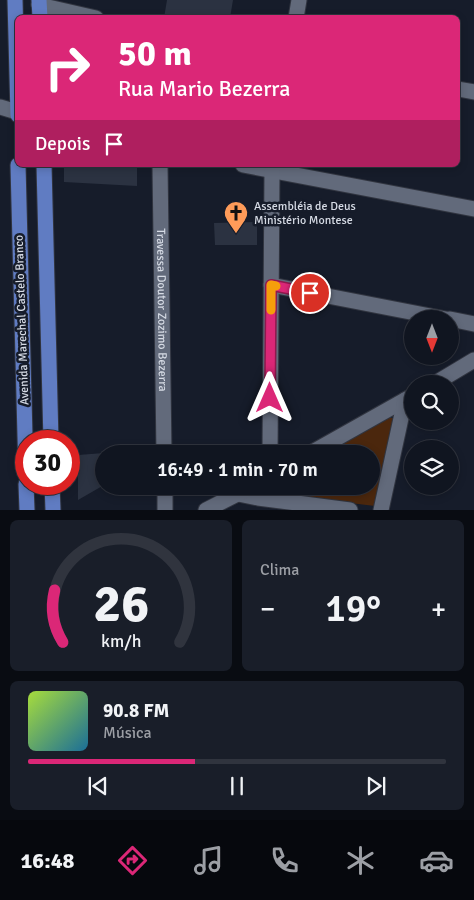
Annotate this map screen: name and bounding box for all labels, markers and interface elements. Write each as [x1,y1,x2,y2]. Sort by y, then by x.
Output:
text: 50 m [118,32,192,75]
icon: right [35,35,100,100]
text: Rua Mario Bezerra [118,75,290,102]
icon: arrive [100,130,128,158]
text: Depois [35,132,90,156]
place label: Assembléia de Deus Ministério Montese [254,199,356,228]
church icon: Assembléia de Deus Ministério Montese [223,200,249,234]
street label: Travessa Doutor Zozimo Bezerra [153,228,171,392]
street label: Avenida Marechal Castelo Branco [12,235,32,405]
pin [289,272,331,314]
icon: arrive [296,279,324,307]
north arrow [404,310,459,365]
map controls [404,310,459,495]
position arrow [243,371,295,423]
button: search [404,375,459,430]
speed limit sign: 30 [15,430,80,495]
button: layers [404,440,459,495]
text: 16:49 · 1 min · 70 m [157,458,318,482]
text: Clima [260,560,299,580]
text: 26 [93,572,149,636]
text: 19° [325,585,381,632]
text: − [260,592,275,626]
text: + [431,592,446,626]
text: km/h [101,630,141,652]
text: 90.8 FM [103,699,169,723]
text: Música [103,723,152,743]
icon: previous [84,772,112,800]
icon: pause [223,772,251,800]
icon: next [362,772,390,800]
icon: directions [115,843,150,878]
icon: music [191,843,226,878]
icon: phone [267,843,302,878]
icon: climate [343,843,378,878]
icon: car [419,843,454,878]
text: 16:48 [20,847,74,874]

